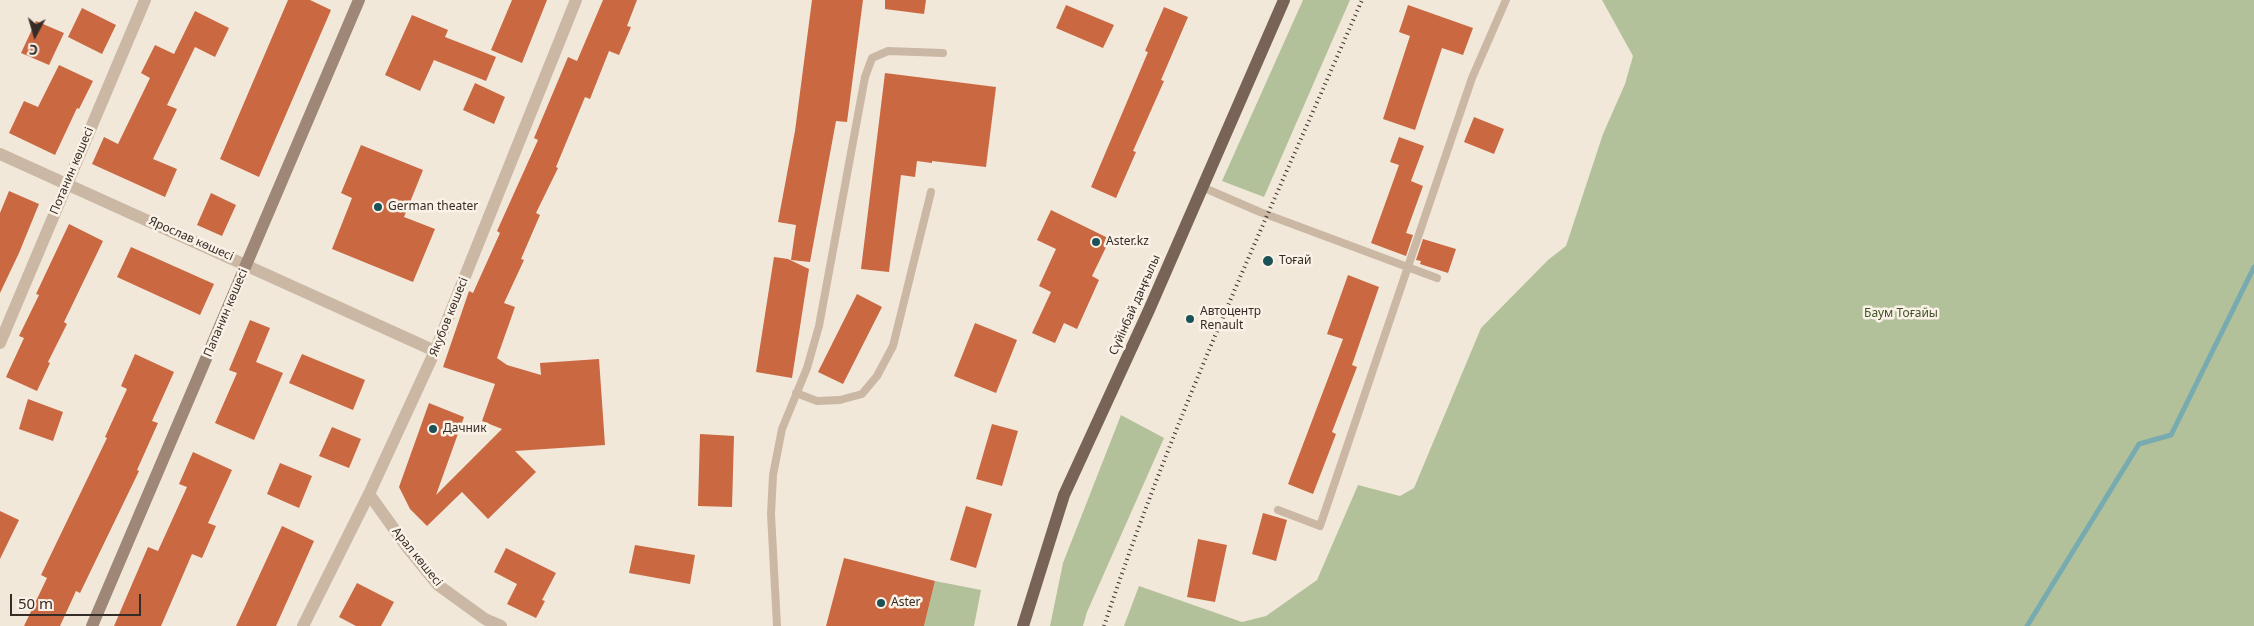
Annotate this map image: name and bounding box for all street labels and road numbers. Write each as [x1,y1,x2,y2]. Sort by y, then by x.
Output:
street label: Потанин көшесі [47,125,97,217]
street label: Ярослав көшесі [146,214,236,264]
street label: Сүйінбай даңғылы [1106,253,1164,357]
street label: Папанин көшесі [201,267,251,359]
street label: Якубов көшесі [427,275,471,359]
street label: Арал көшесі [389,525,445,589]

